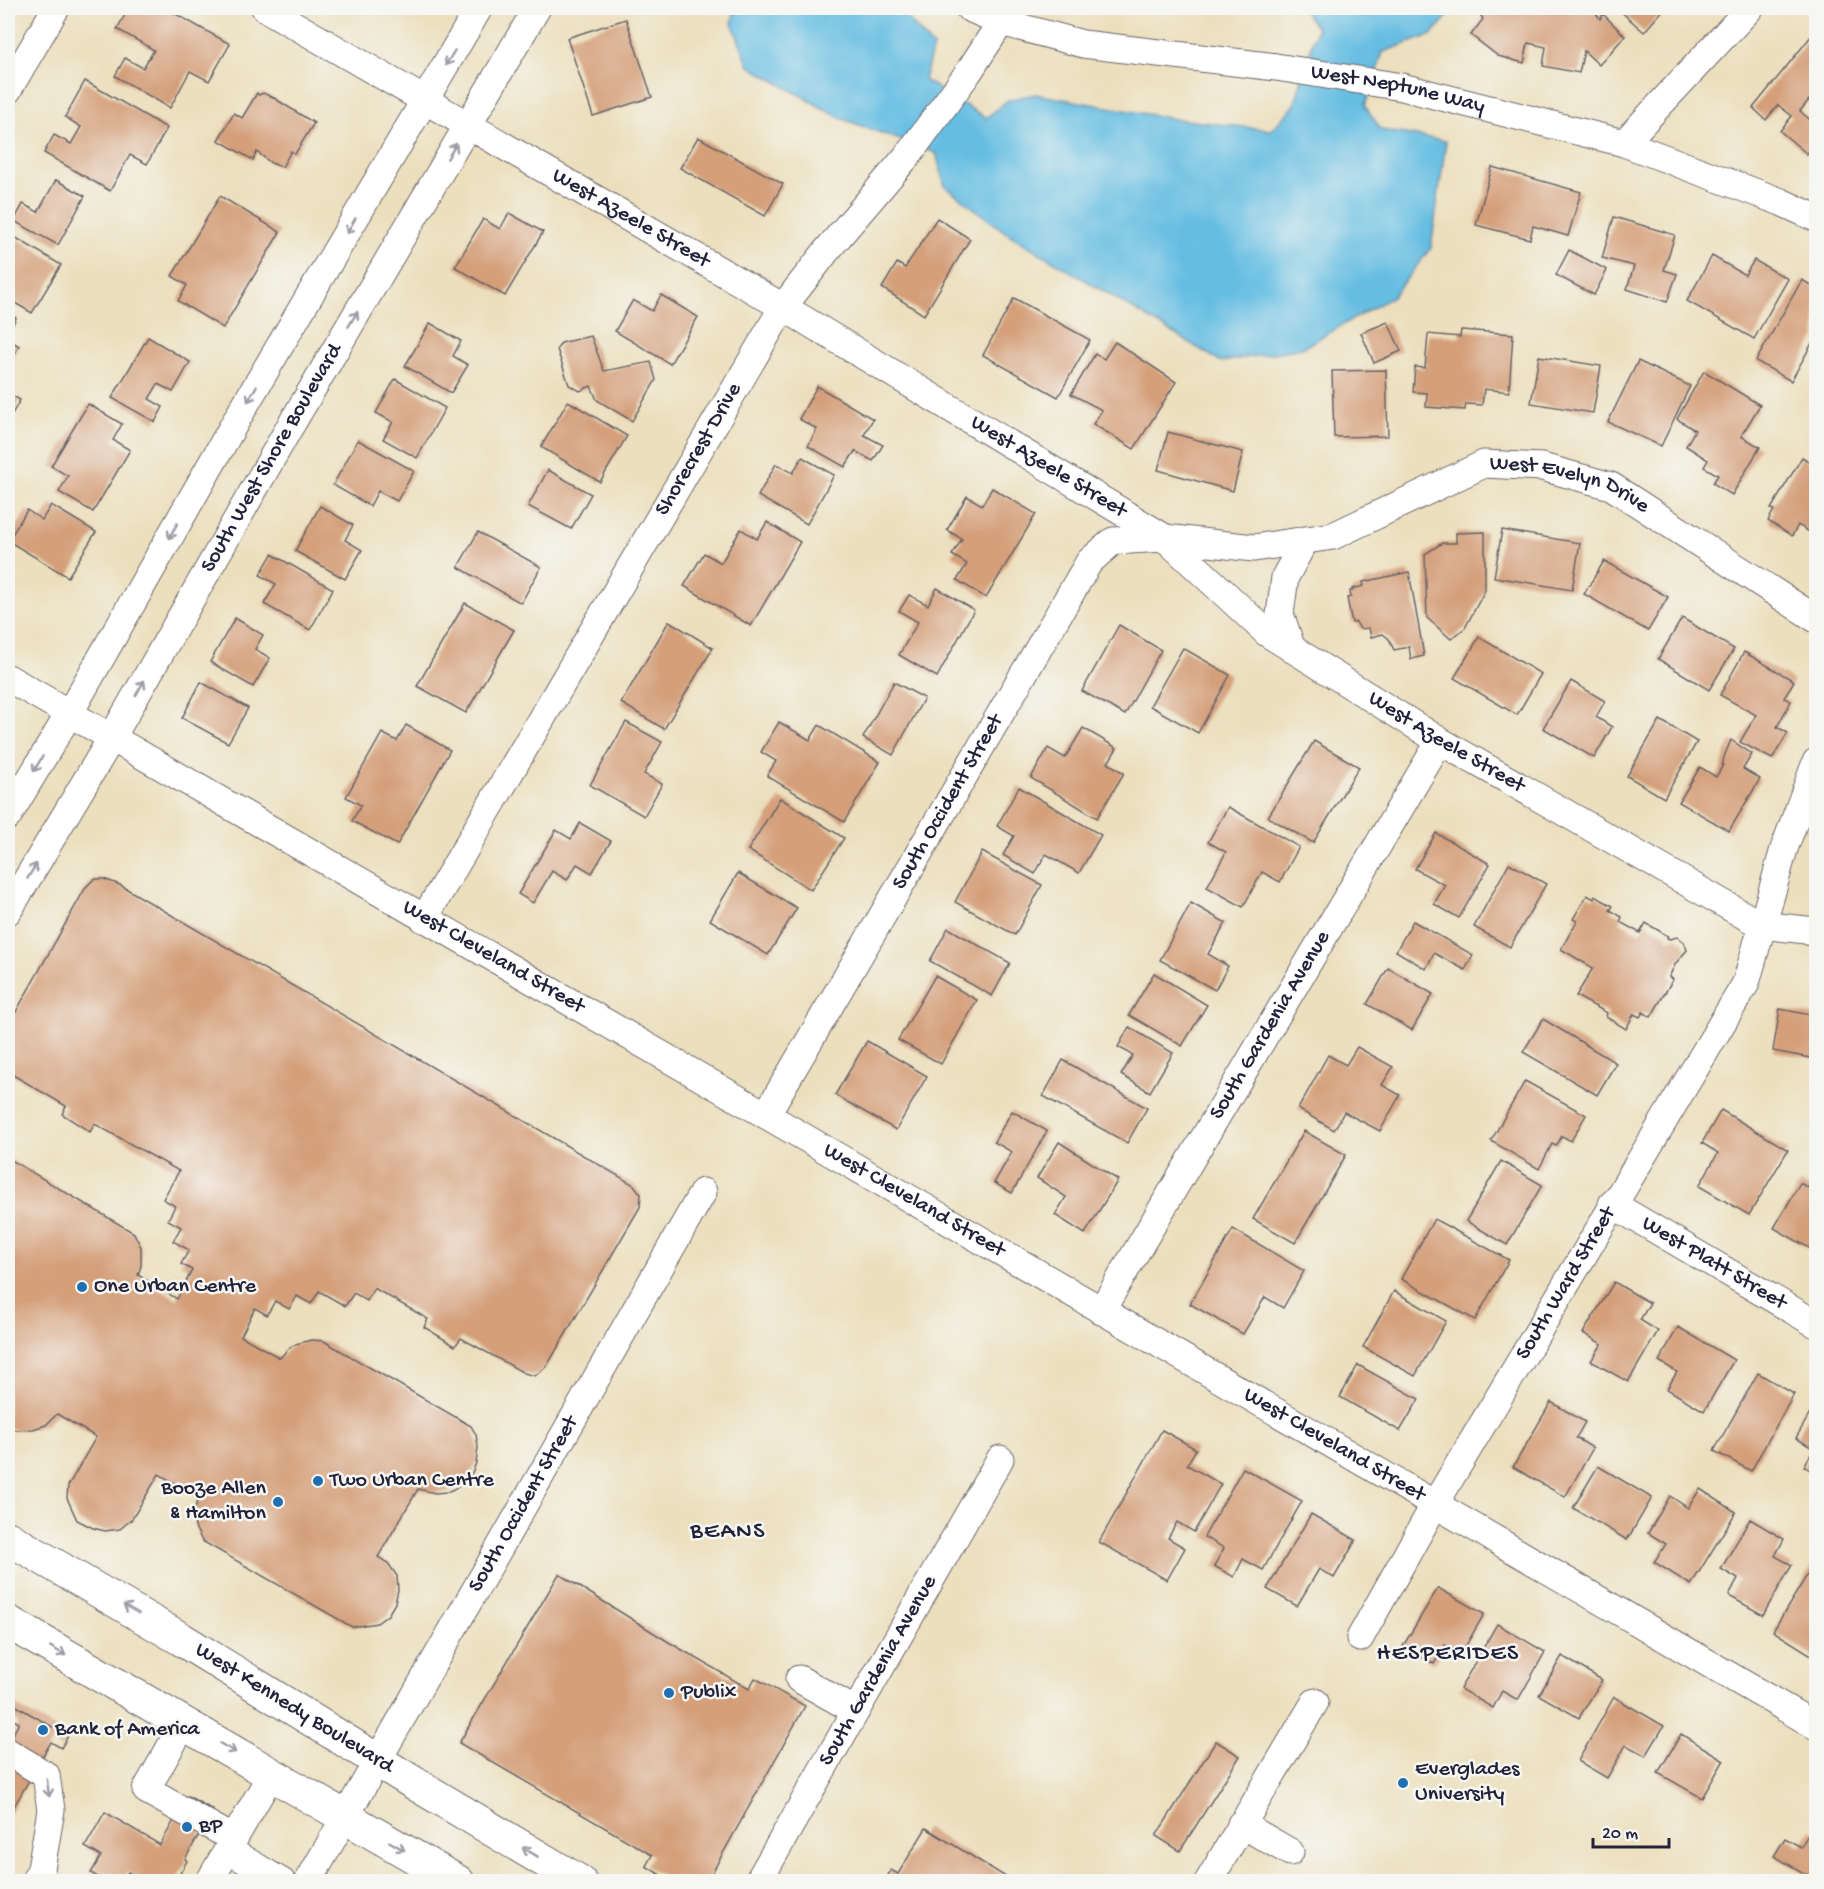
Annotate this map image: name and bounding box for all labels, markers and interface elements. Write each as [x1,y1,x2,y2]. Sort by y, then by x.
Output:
one-way arrow [443,49,455,66]
street label: West Neptune Way [1309,60,1488,120]
one-way arrow [447,143,459,160]
street label: West Azeele Street [547,163,716,276]
one-way arrow [344,217,356,234]
one-way arrow [348,311,360,328]
street label: South West Shore Boulevard [196,338,350,578]
street label: Shorecrest Drive [650,378,749,521]
one-way arrow [245,385,257,402]
street label: West Azeele Street [965,410,1133,526]
street label: West Evelyn Drive [1489,451,1654,520]
one-way arrow [167,522,179,539]
one-way arrow [134,680,146,697]
street label: West Azeele Street [1363,686,1531,801]
street label: South Occident Street [887,708,1011,895]
one-way arrow [32,755,44,772]
one-way arrow [26,863,38,880]
street label: West Cleveland Street [397,895,591,1021]
street label: South Gardenia Avenue [1205,926,1337,1125]
street label: West Cleveland Street [818,1138,1011,1265]
street label: South Ward Street [1511,1201,1623,1365]
street label: West Platt Street [1637,1211,1792,1318]
place label: One Urban Centre [94,1274,257,1300]
marker: One Urban Centre [75,1280,89,1294]
street label: West Cleveland Street [1238,1382,1431,1510]
street label: South Occident Street [463,1410,586,1597]
place label: Two Urban Centre [328,1468,495,1494]
marker: Two Urban Centre [311,1474,325,1488]
place label: Booze Allen & Hamilton [160,1476,267,1527]
marker: Booze Allen & Hamilton [271,1495,285,1509]
district label: BEANS [689,1518,766,1547]
street label: South Gardenia Avenue [814,1571,944,1771]
one-way arrow [123,1603,140,1615]
street label: West Kennedy Boulevard [190,1638,400,1781]
district label: HESPERIDES [1376,1640,1520,1669]
one-way arrow [49,1645,66,1657]
place label: Publix [680,1680,737,1706]
marker: Publix [662,1686,676,1700]
place label: Bank of America [54,1717,200,1743]
marker: Bank of America [36,1723,50,1737]
one-way arrow [219,1742,236,1754]
place label: Everglades University [1415,1757,1520,1808]
marker: Everglades University [1396,1776,1410,1790]
one-way arrow [43,1778,54,1798]
scale bar [1593,1811,1670,1849]
place label: BP [198,1814,223,1840]
marker: BP [180,1820,194,1834]
text: 20 m [1602,1824,1638,1845]
one-way arrow [388,1841,405,1853]
one-way arrow [522,1845,539,1857]

